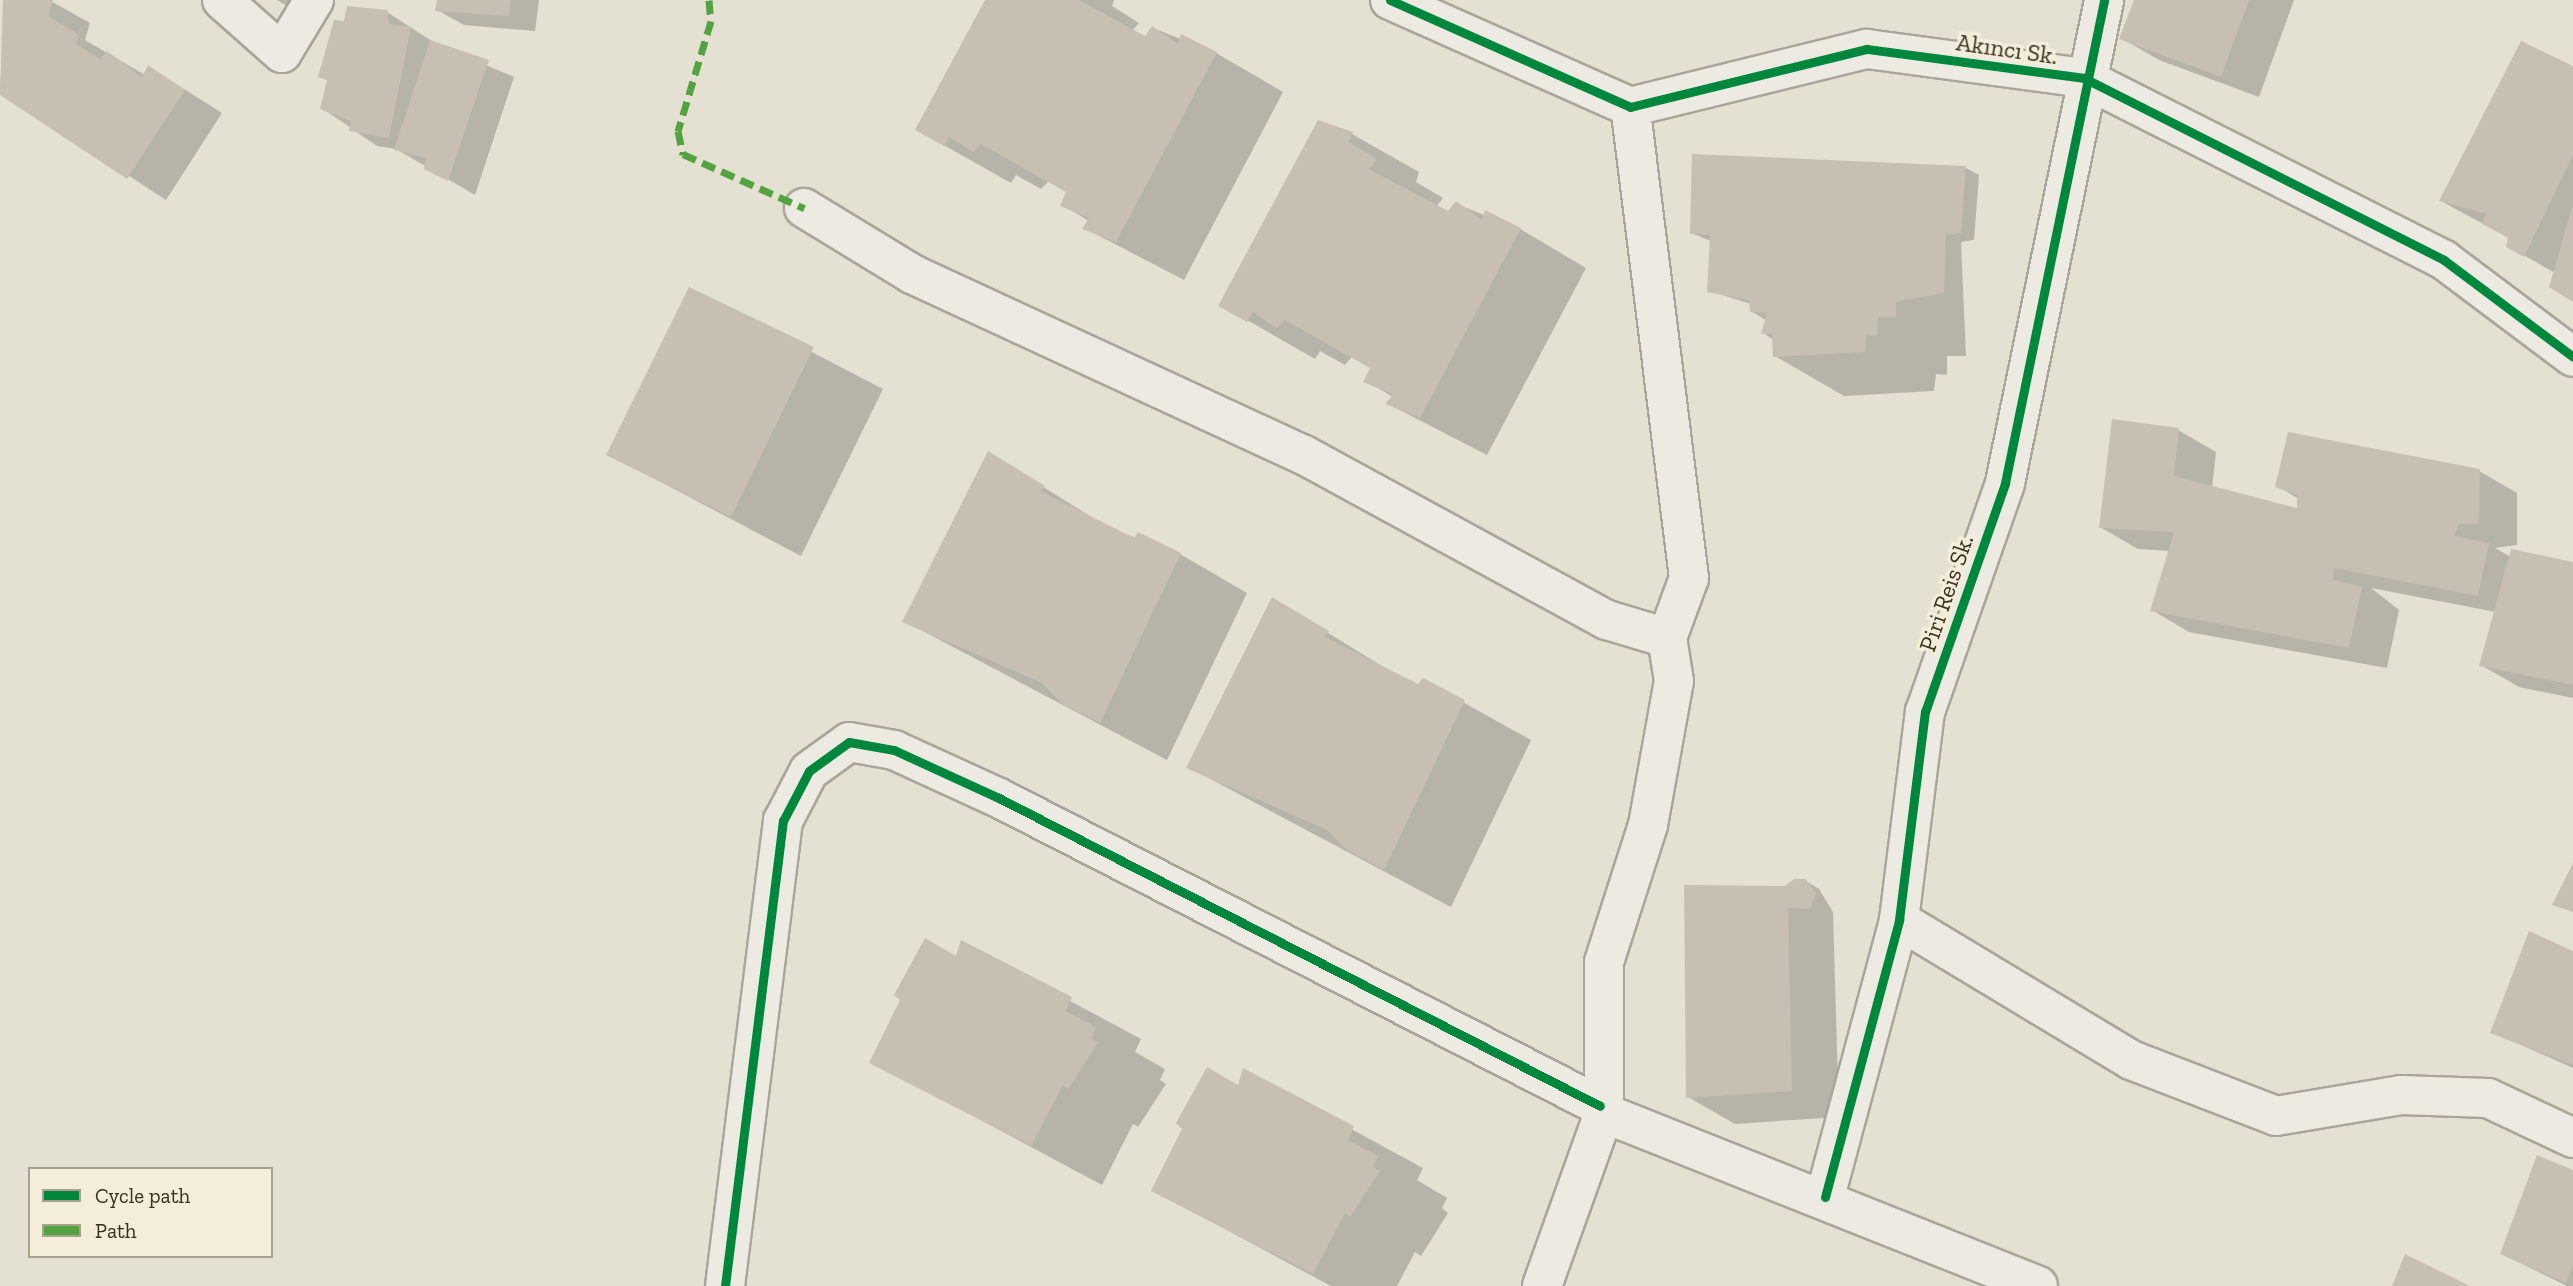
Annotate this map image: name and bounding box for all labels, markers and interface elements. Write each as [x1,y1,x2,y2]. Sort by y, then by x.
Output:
street label: Akıncı Sk. [1954,28,2060,70]
street label: Piri Reis Sk. [1913,531,1979,655]
legend [28,1167,273,1258]
text: Cycle path [95,1183,190,1208]
text: Path [95,1218,137,1243]

